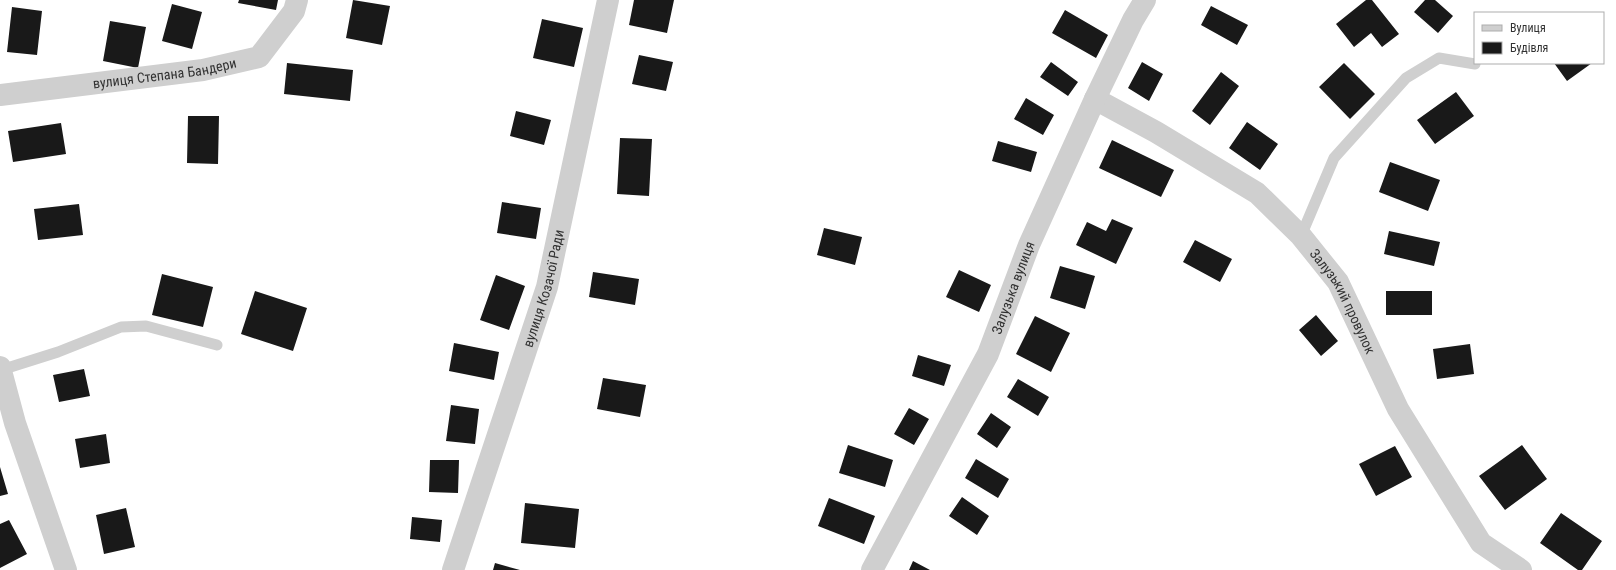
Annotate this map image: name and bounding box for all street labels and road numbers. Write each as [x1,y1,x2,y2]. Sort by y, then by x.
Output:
street label: вулиця Степана Бандери [92,55,238,91]
street label: вулиця Козачої Ради [520,228,567,349]
street label: Залузька вулиця [988,239,1038,336]
street label: Залузький провулок [1307,246,1379,357]

